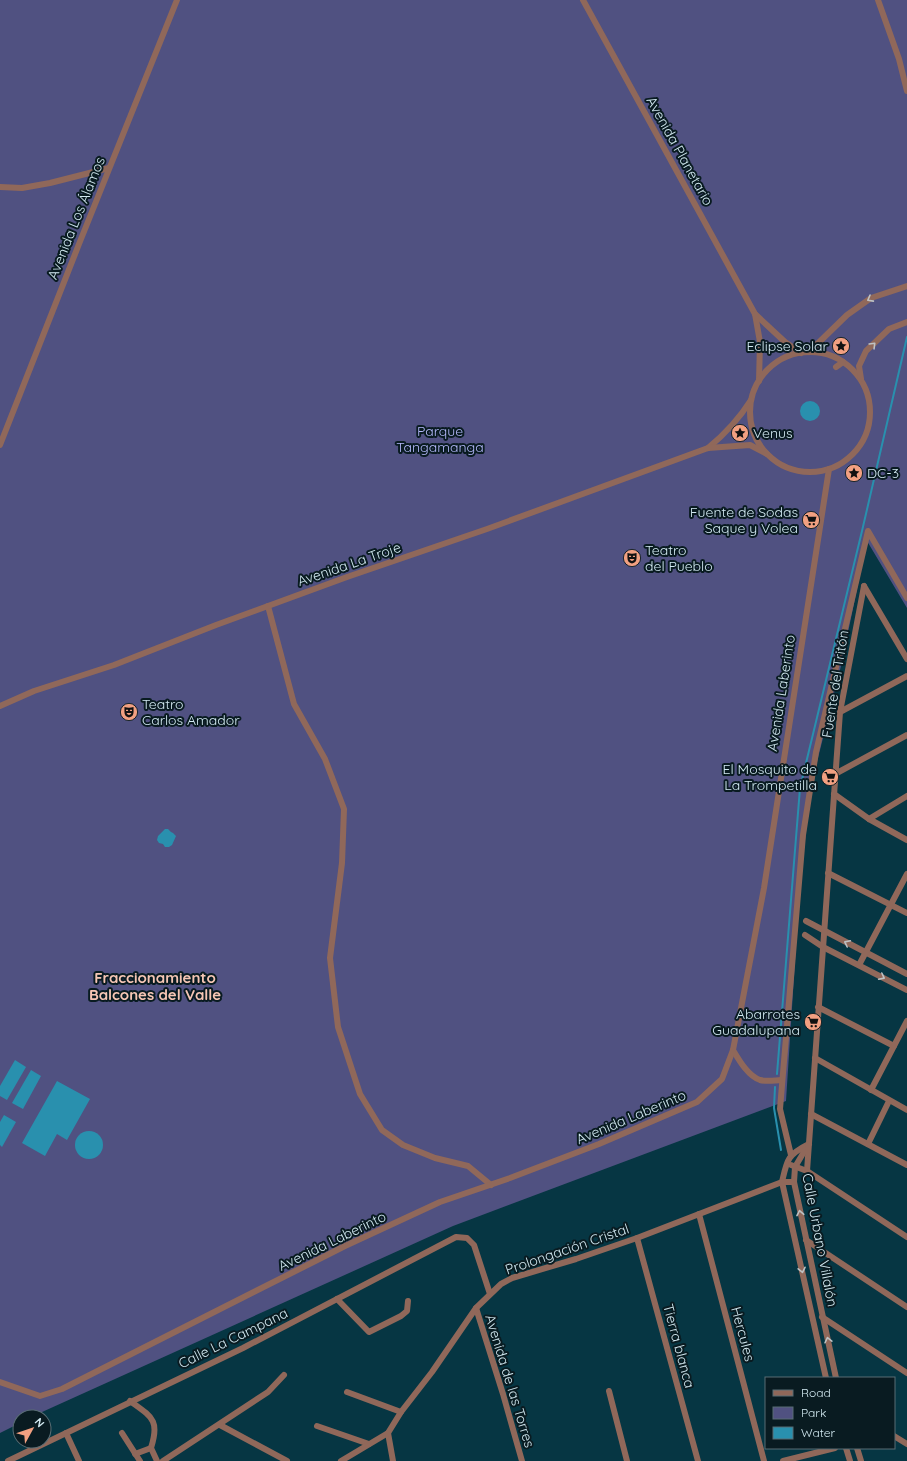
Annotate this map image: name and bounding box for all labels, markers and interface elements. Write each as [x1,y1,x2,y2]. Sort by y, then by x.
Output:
street label: Avenida Planetario [643,93,717,209]
street label: Avenida Los Álamos [43,154,109,282]
one-way arrow [867,294,875,302]
place icon: Eclipse Solar [831,336,851,356]
place label: Eclipse Solar [746,337,829,355]
one-way arrow [868,342,876,350]
park label: Parque Tangamanga [396,422,484,456]
place icon: Venus [730,423,750,443]
place label: Venus [753,424,793,442]
place icon: DC-3 [844,463,864,483]
place label: DC-3 [867,464,899,482]
place label: Fuente de Sodas Saque y Volea [690,503,798,537]
supermarket icon: Fuente de Sodas Saque y Volea [801,510,821,530]
street label: Avenida La Troje [295,538,403,590]
place label: Teatro del Pueblo [645,541,713,575]
theatre icon: Teatro del Pueblo [622,548,642,568]
street label: Fuente del Tritón [818,629,852,739]
street label: Avenida Laberinto [763,633,799,753]
place label: Teatro Carlos Amador [142,695,240,729]
theatre icon: Teatro Carlos Amador [119,702,139,722]
place label: El Mosquito de La Trompetilla [723,760,817,794]
supermarket icon: El Mosquito de La Trompetilla [820,767,840,787]
one-way arrow [844,940,852,948]
district label: Fraccionamiento Balcones del Valle [89,968,221,1004]
one-way arrow [878,973,886,980]
place label: Abarrotes Guadalupana [712,1005,800,1039]
supermarket icon: Abarrotes Guadalupana [803,1012,823,1032]
street label: Avenida Laberinto [573,1086,689,1148]
street label: Calle Urbano Villalón [798,1172,842,1308]
street label: Avenida Laberinto [275,1207,389,1275]
one-way arrow [797,1210,805,1216]
street label: Prolongación Cristal [503,1219,631,1279]
one-way arrow [797,1267,805,1273]
street label: Tierra blanca [659,1302,699,1390]
street label: Calle La Campana [175,1304,291,1372]
street label: Hercules [727,1305,759,1363]
street label: Avenida de las Torres [481,1312,539,1450]
one-way arrow [824,1337,832,1343]
legend [765,1377,895,1449]
text: Road [801,1385,831,1400]
text: Park [801,1405,826,1420]
north arrow [12,1409,52,1449]
text: N [32,1415,48,1430]
text: Water [801,1425,836,1440]

